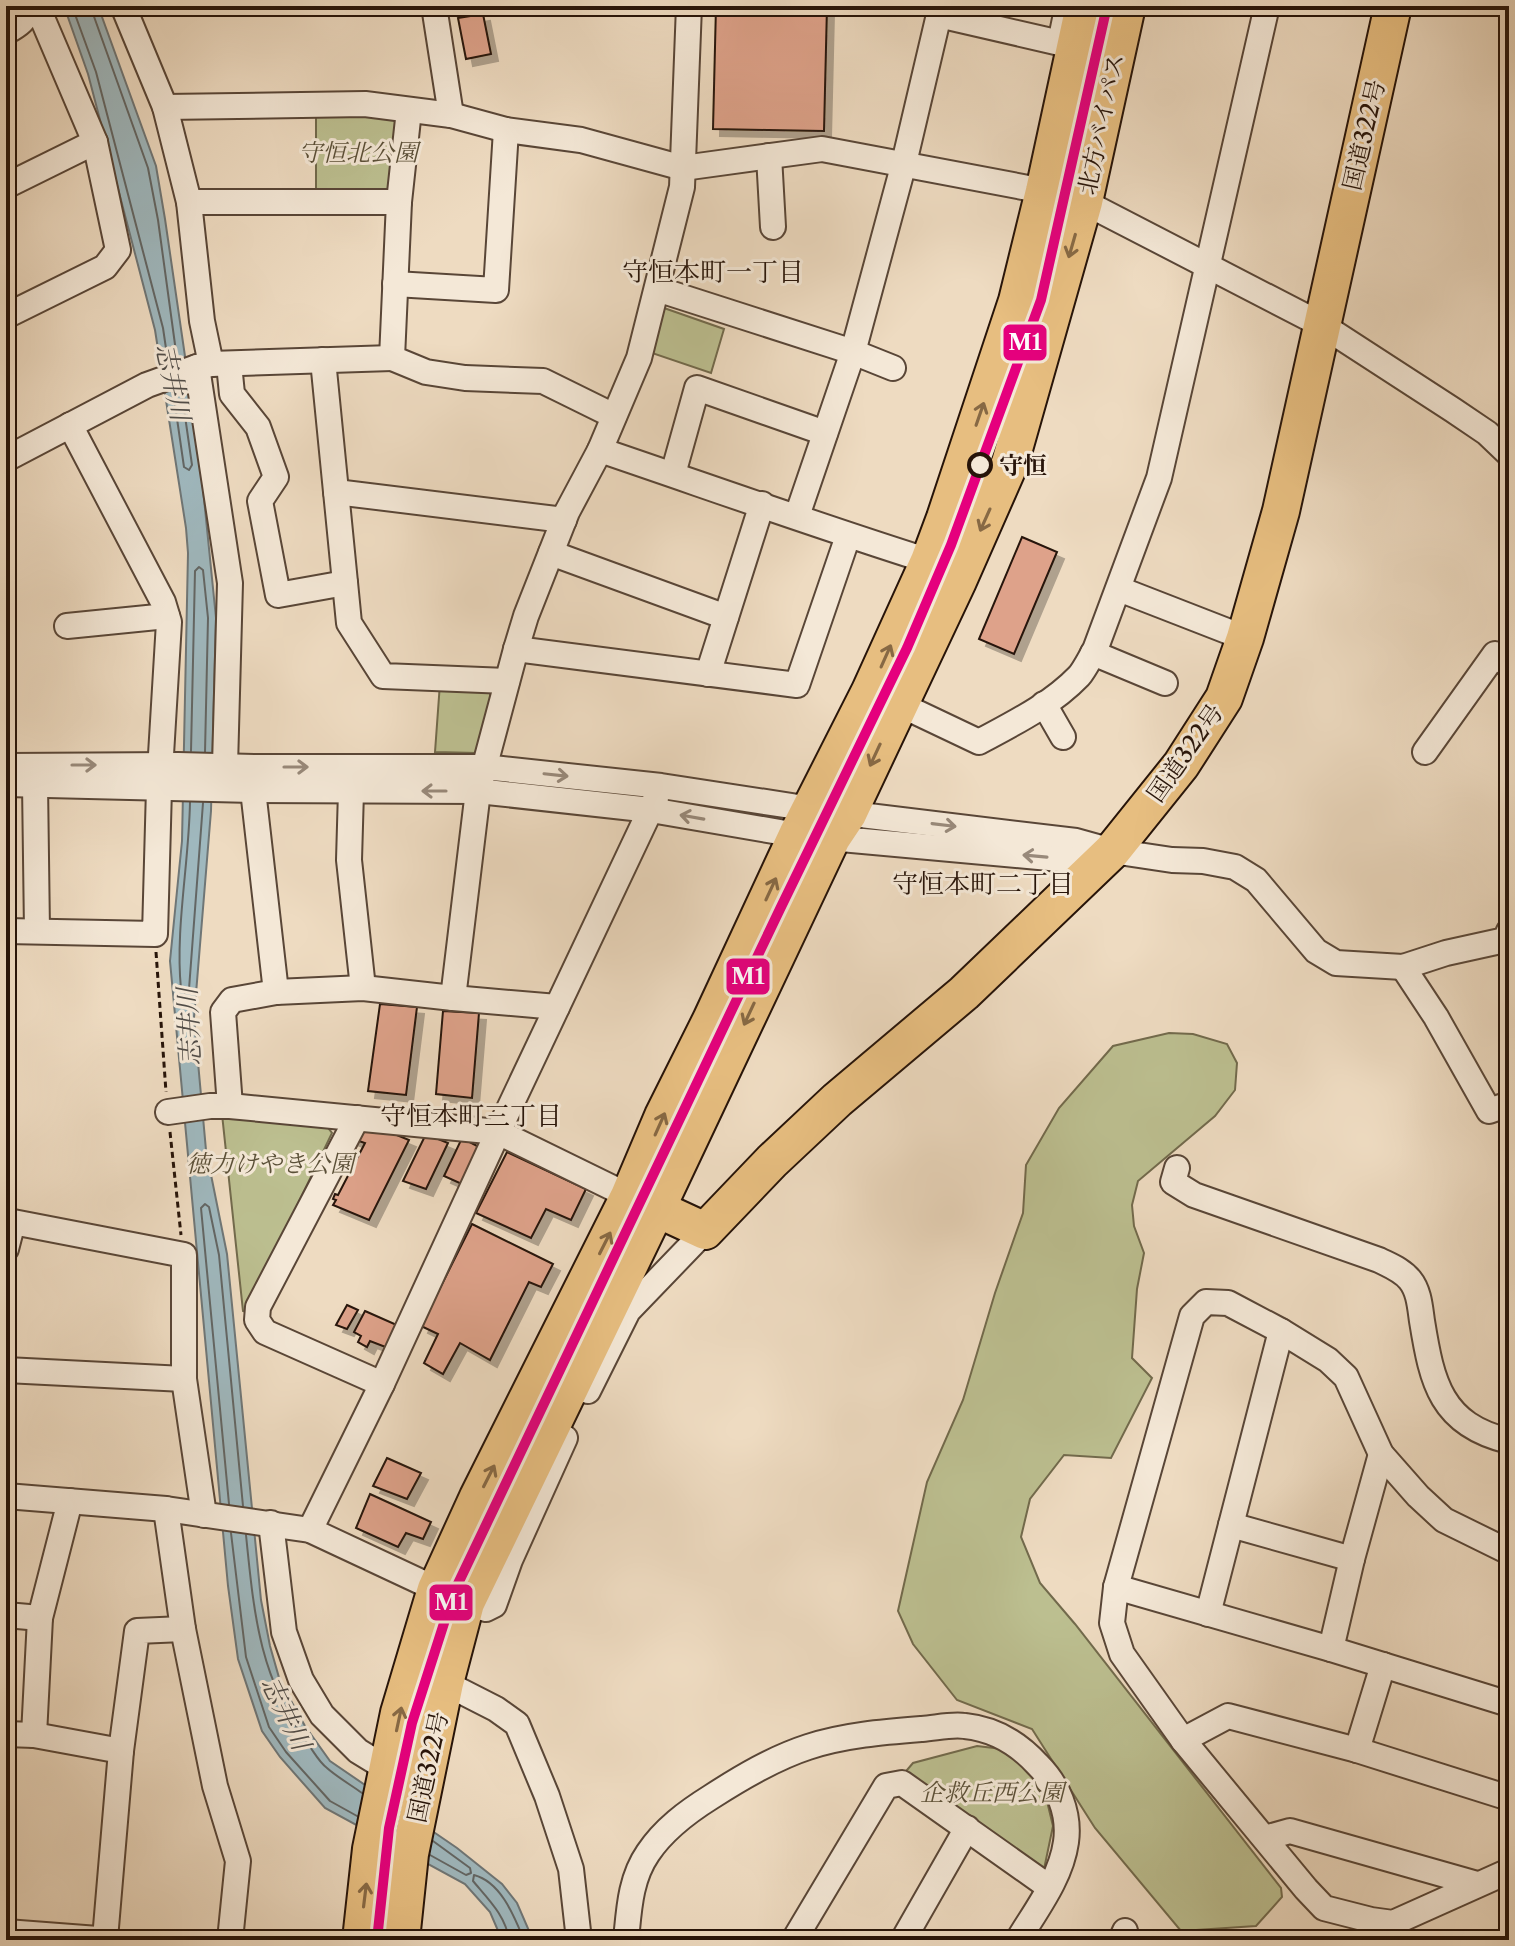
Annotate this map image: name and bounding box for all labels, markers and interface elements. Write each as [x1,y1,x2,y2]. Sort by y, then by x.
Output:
street label: 北方バイパス [1072,51,1130,197]
street label: 国道322号 [1337,77,1391,193]
park label: 守恒北公園 [298,138,422,167]
one-way arrow [1064,232,1079,258]
district label: 守恒本町一丁目 [622,256,804,288]
line badge: M1 [1002,323,1048,362]
text: M1 [1008,329,1042,356]
water label: 志井川 [149,341,197,426]
one-way arrow [973,401,988,426]
place label: 守恒 [999,451,1047,480]
marker: 守恒 [968,453,992,477]
one-way arrow [976,507,991,531]
one-way arrow [879,644,894,668]
street label: 国道322号 [1141,698,1229,808]
one-way arrow [867,743,882,767]
one-way arrow [70,757,97,773]
one-way arrow [282,759,309,775]
one-way arrow [542,767,569,782]
one-way arrow [421,783,448,799]
one-way arrow [680,808,706,823]
one-way arrow [931,818,956,833]
one-way arrow [1022,849,1049,864]
district label: 守恒本町二丁目 [892,868,1074,900]
one-way arrow [764,877,779,901]
line badge: M1 [725,957,771,996]
text: M1 [731,963,765,990]
water label: 志井川 [171,984,207,1067]
one-way arrow [741,1002,756,1026]
district label: 守恒本町三丁目 [380,1100,562,1132]
one-way arrow [654,1112,669,1137]
park label: 徳力けやき公園 [186,1149,358,1178]
one-way arrow [598,1232,613,1256]
one-way arrow [481,1464,497,1488]
line badge: M1 [428,1583,474,1622]
text: M1 [434,1589,468,1616]
water label: 志井川 [255,1671,319,1758]
one-way arrow [392,1707,407,1732]
street label: 国道322号 [402,1709,454,1825]
park label: 企救丘西公園 [920,1778,1068,1807]
one-way arrow [358,1882,373,1909]

